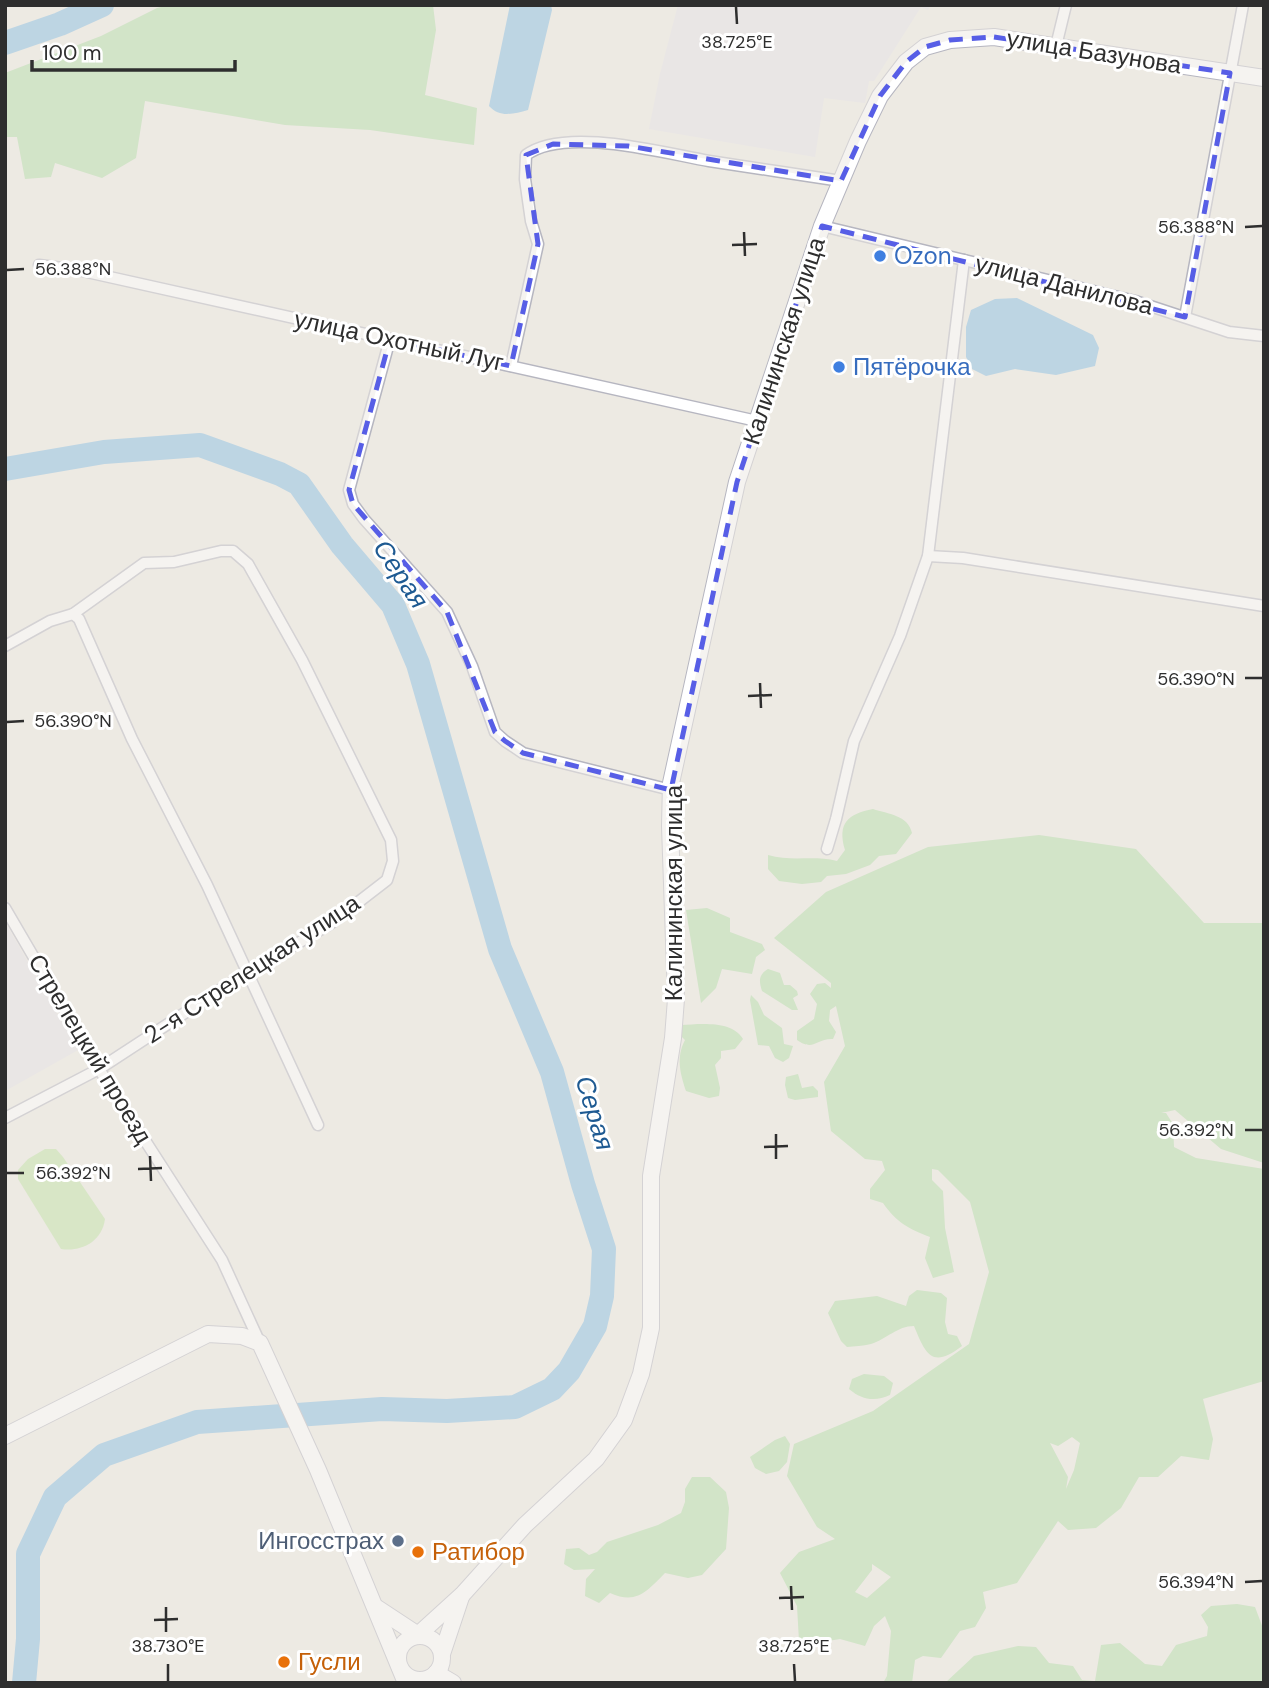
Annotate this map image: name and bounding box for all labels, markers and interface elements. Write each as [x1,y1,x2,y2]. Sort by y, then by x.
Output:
street label: улица Базунова [1005,22,1184,81]
scale bar [32,28,234,72]
text: 38.725°E [701,30,773,54]
text: 100 m [42,39,102,67]
text: 56.388°N [1158,215,1234,239]
street label: Калининская улица [735,233,832,449]
place label: Ozon [894,240,952,271]
street label: улица Данилова [972,247,1157,322]
marker: Ozon [872,248,888,264]
text: 56.388°N [35,257,111,281]
street label: улица Охотный Луг [292,303,507,378]
place label: Пятёрочка [853,351,971,382]
marker: Пятёрочка [831,359,847,375]
water label: Серая [366,533,436,615]
text: 56.390°N [1157,667,1235,691]
text: 56.390°N [34,709,112,733]
street label: Калининская улица [658,784,689,1001]
street label: 2-я Стрелецкая улица [138,887,366,1050]
street label: Стрелецкий проезд [22,948,159,1149]
water label: Серая [568,1072,622,1154]
text: 56.392°N [1158,1118,1234,1142]
text: 56.392°N [35,1161,111,1185]
place label: Ингосстрах [258,1525,384,1556]
marker: Ингосстрах [390,1533,406,1549]
place label: Ратибор [432,1536,525,1567]
marker: Ратибор [410,1544,426,1560]
text: 56.394°N [1158,1570,1234,1594]
text: 38.730°E [131,1634,205,1658]
text: 38.725°E [758,1634,830,1658]
place label: Гусли [298,1646,361,1677]
marker: Гусли [276,1654,292,1670]

